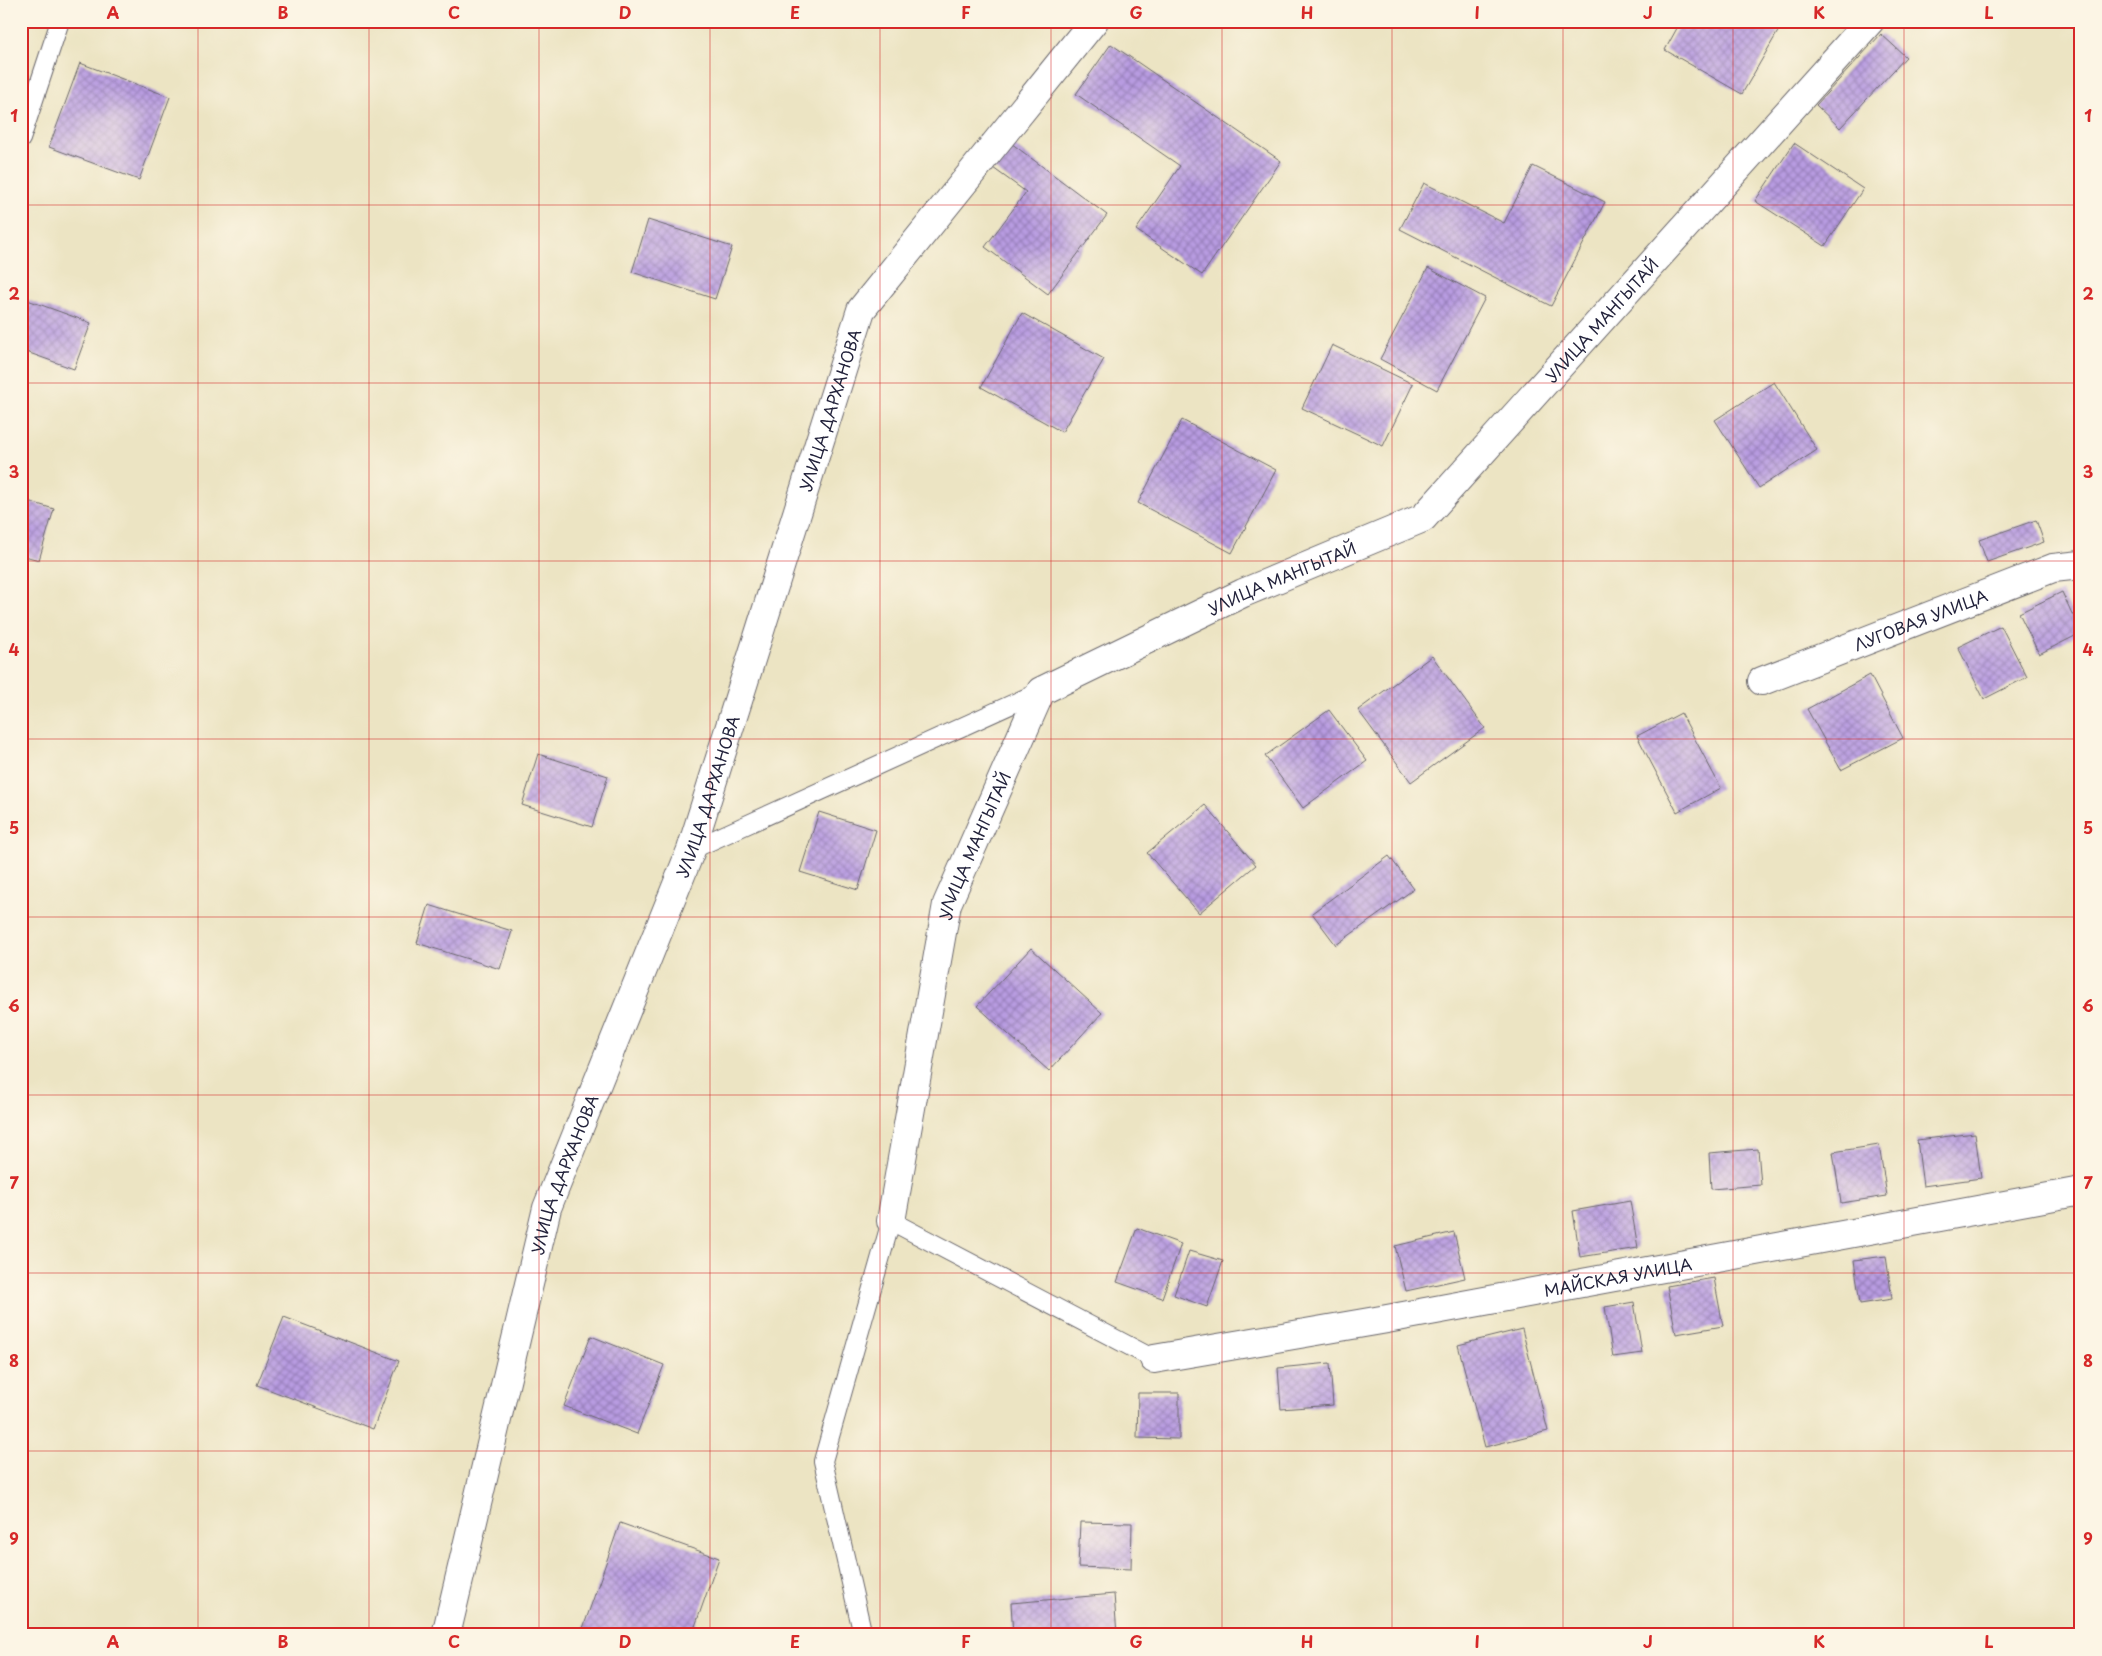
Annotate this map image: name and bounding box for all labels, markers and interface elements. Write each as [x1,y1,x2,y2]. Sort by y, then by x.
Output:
text: A [107,0,120,24]
text: B [278,0,289,24]
text: C [448,0,460,24]
text: D [619,0,631,24]
text: E [790,0,800,24]
text: F [961,0,971,24]
text: G [1129,0,1143,24]
text: H [1301,0,1313,24]
text: I [1474,0,1480,24]
text: J [1643,0,1653,24]
text: K [1813,0,1825,24]
text: L [1984,0,1994,24]
text: 1 [10,103,18,127]
text: 1 [2084,103,2092,127]
street label: УЛИЦА МАНГЫТАЙ [1539,252,1664,387]
text: 2 [8,281,20,305]
text: 2 [2082,281,2094,305]
street label: УЛИЦА ДАРХАНОВА [793,325,866,494]
text: 3 [9,459,19,483]
text: 3 [2083,459,2093,483]
street label: УЛИЦА МАНГЫТАЙ [1204,535,1360,620]
street label: ЛУГОВАЯ УЛИЦА [1850,583,1991,656]
text: 4 [9,637,20,661]
text: 4 [2083,637,2094,661]
street label: УЛИЦА ДАРХАНОВА [669,712,745,881]
street label: УЛИЦА МАНГЫТАЙ [932,768,1016,922]
text: 5 [9,815,19,839]
text: 5 [2083,815,2093,839]
text: 6 [8,993,20,1017]
text: 6 [2082,993,2094,1017]
street label: УЛИЦА ДАРХАНОВА [524,1090,604,1257]
text: 7 [9,1170,19,1194]
text: 7 [2083,1170,2093,1194]
street label: МАЙСКАЯ УЛИЦА [1542,1251,1694,1302]
text: 8 [9,1348,19,1372]
text: 8 [2083,1348,2093,1372]
text: 9 [9,1526,19,1550]
text: 9 [2083,1526,2093,1550]
text: A [107,1629,120,1653]
text: B [278,1629,289,1653]
text: C [448,1629,460,1653]
text: D [619,1629,631,1653]
text: E [790,1629,800,1653]
text: F [961,1629,971,1653]
text: G [1129,1629,1143,1653]
text: H [1301,1629,1313,1653]
text: I [1474,1629,1480,1653]
text: J [1643,1629,1653,1653]
text: K [1813,1629,1825,1653]
text: L [1984,1629,1994,1653]

